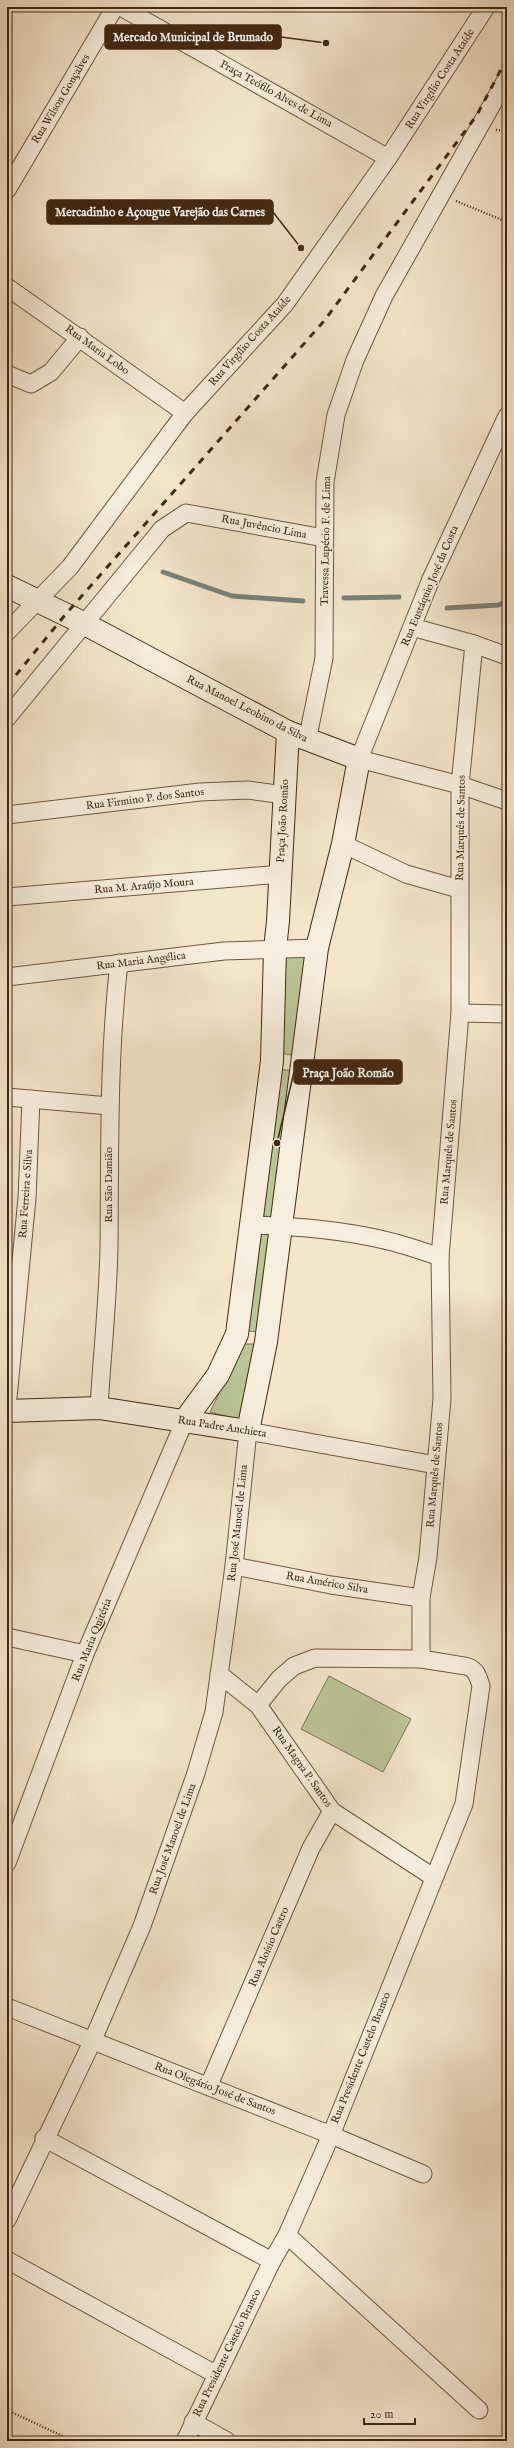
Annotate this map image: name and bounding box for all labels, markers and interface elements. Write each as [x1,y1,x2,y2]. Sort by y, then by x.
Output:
callout: Mercado Municipal de Brumado [105,25,281,49]
street label: Rua Virgílio Costa Ataíde [402,26,478,132]
text: Mercado Municipal de Brumado [113,30,274,46]
street label: Rua Wilson Gonçalves [29,51,93,146]
street label: Praça Teófilo Alves de Lima [217,57,335,131]
callout: Mercadinho e Açougue Varejão das Carnes [47,200,273,224]
text: Mercadinho e Açougue Varejão das Carnes [55,205,266,221]
street label: Rua Virgílio Costa Ataíde [206,293,294,389]
street label: Rua Maria Lobo [62,322,132,378]
street label: Travessa Lupécio F. de Lima [318,476,334,606]
street label: Rua Juvêncio Lima [220,512,308,542]
street label: Rua Eustáquio José da Costa [398,523,462,649]
street label: Rua Manoel Leobino da Silva [184,672,310,746]
street label: Rua Marquês de Santos [453,775,469,881]
street label: Praça João Romão [274,779,292,863]
street label: Rua Firmino P. dos Santos [85,785,205,813]
street label: Rua M. Araújo Moura [94,875,195,897]
street label: Rua Maria Angélica [95,949,187,973]
callout: Praça João Romão [294,1060,402,1084]
text: Praça João Romão [302,1066,394,1082]
street label: Rua Marquês de Santos [437,1099,461,1205]
street label: Rua São Damião [102,1147,116,1223]
street label: Rua Ferreira e Silva [16,1149,36,1239]
street label: Rua Padre Anchieta [176,1413,268,1441]
street label: Rua Marquês de Santos [423,1422,447,1528]
street label: Rua José Manoel de Lima [225,1464,251,1582]
street label: Rua Américo Silva [285,1569,369,1597]
street label: Rua Maria Quitéria [69,1596,115,1684]
street label: Rua Magna P. Santos [269,1724,335,1810]
street label: Rua José Manoel de Lima [146,1781,200,1897]
street label: Rua Aloísio Castro [246,1905,292,1989]
street label: Rua Presidente Castelo Branco [328,1990,394,2126]
street label: Rua Olegário José de Santos [152,2059,278,2119]
street label: Rua Presidente Castelo Branco [190,2287,264,2419]
scale bar [364,2400,415,2426]
text: 20 m [370,2407,393,2422]

